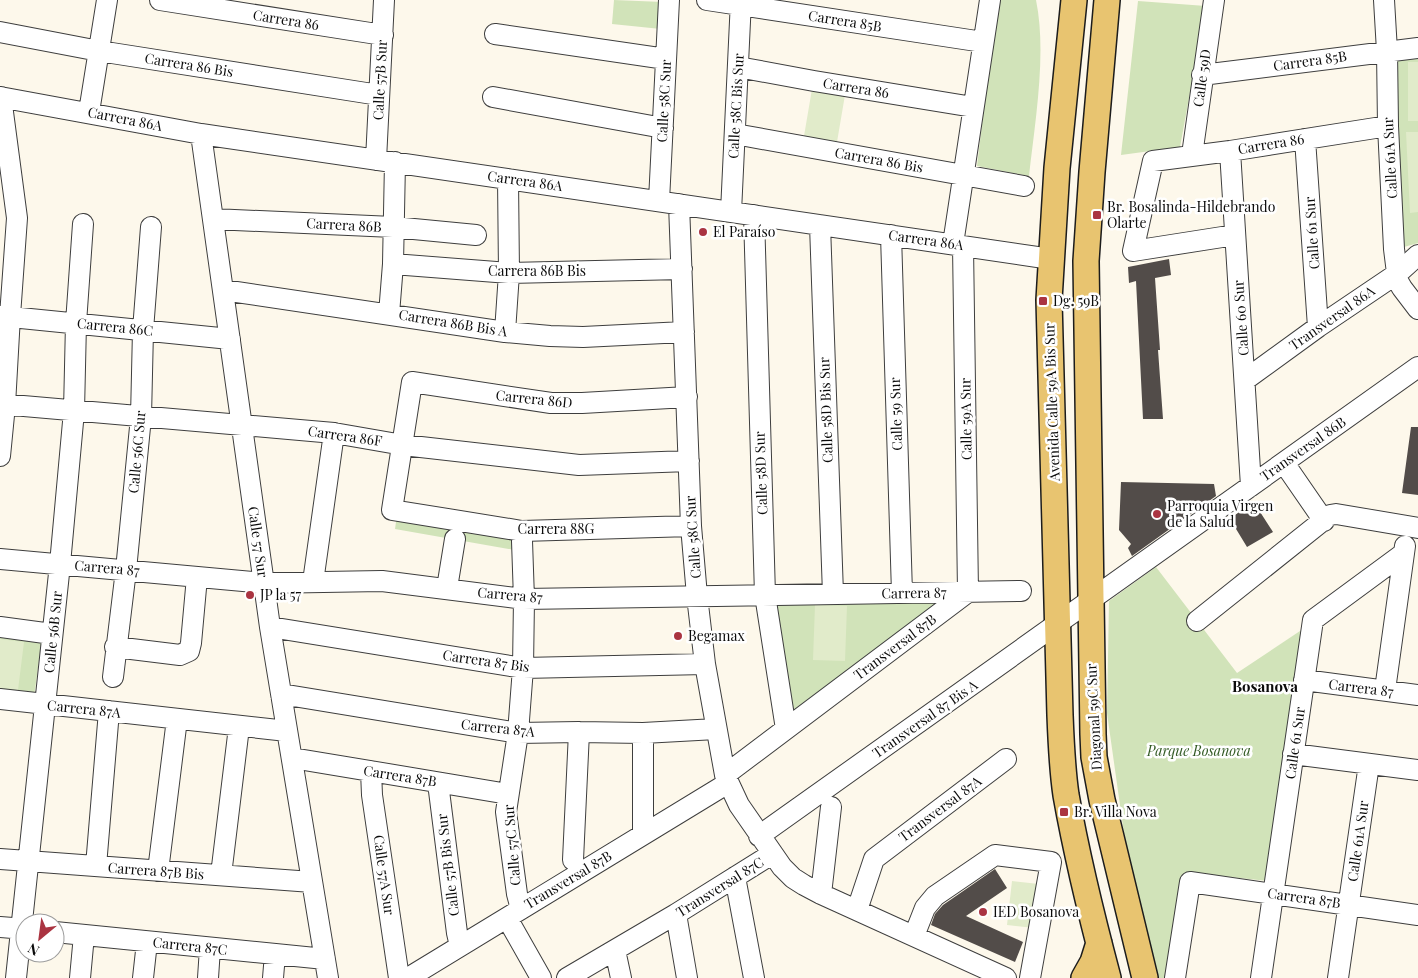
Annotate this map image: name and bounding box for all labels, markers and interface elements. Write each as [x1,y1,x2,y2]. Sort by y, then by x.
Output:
street label: Carrera 86 [252,5,321,34]
street label: Carrera 85B [807,5,883,36]
street label: Calle 57B Sur [368,38,391,121]
street label: Carrera 85B [1272,46,1348,75]
street label: Carrera 86 Bis [143,48,235,81]
street label: Calle 59D [1188,48,1215,108]
street label: Calle 58C Bis Sur [723,52,748,159]
street label: Calle 58C Sur [652,58,675,143]
street label: Carrera 86 [822,73,891,102]
street label: Carrera 86A [86,102,164,135]
street label: Calle 61A Sur [1378,116,1401,199]
street label: Carrera 86 [1236,129,1305,158]
street label: Carrera 86 Bis [833,142,925,177]
street label: Carrera 86A [486,166,564,195]
street label: Calle 61 Sur [1299,195,1324,270]
place label: Br. Bosalinda-Hildebrando Olarte [1107,197,1276,232]
marker: Br. Bosalinda-Hildebrando Olarte [1091,209,1103,221]
street label: Carrera 86B [306,213,383,236]
place label: El Paraíso [713,222,776,241]
street label: Carrera 86A [887,225,965,254]
marker: El Paraíso [697,226,709,238]
street label: Carrera 86B Bis [488,261,586,280]
street label: Calle 60 Sur [1228,279,1253,357]
street label: Transversal 86A [1285,281,1379,354]
place label: Dg. 59B [1053,291,1099,310]
marker: Dg. 59B [1037,295,1049,307]
street label: Carrera 86B Bis A [397,305,509,341]
street label: Carrera 86C [76,313,154,340]
street label: Avenida Calle 59A Bis Sur [1039,322,1064,482]
street label: Calle 58D Bis Sur [814,356,837,463]
street label: Calle 59 Sur [885,376,906,451]
street label: Calle 59A Sur [955,377,976,460]
street label: Carrera 86D [495,385,573,412]
street label: Calle 56C Sur [123,409,150,494]
street label: Transversal 86B [1256,412,1350,485]
street label: Carrera 86F [307,421,383,450]
street label: Calle 58D Sur [750,430,771,515]
street label: Calle 58C Sur [680,494,705,579]
place label: Parroquia Virgen de la Salud [1167,496,1274,531]
street label: Calle 57 Sur [244,505,273,580]
marker: Parroquia Virgen de la Salud [1151,508,1163,520]
street label: Carrera 88G [518,519,595,538]
street label: Carrera 87 [74,555,141,580]
street label: Carrera 87 [477,582,544,607]
street label: Carrera 87 [881,582,947,603]
place label: JP la 57 [259,585,302,604]
street label: Calle 56B Sur [39,589,66,674]
marker: JP la 57 [244,589,256,601]
street label: Transversal 87B [849,609,940,684]
place label: Begamax [688,626,745,645]
marker: Begamax [672,630,684,642]
street label: Carrera 87 Bis [441,645,531,676]
street label: Diagonal 59C Sur [1081,662,1106,771]
street label: Carrera 87 [1327,674,1395,701]
street label: Transversal 87 Bis A [868,675,981,762]
district label: Bosanova [1232,676,1298,696]
street label: Carrera 87A [46,695,122,722]
street label: Calle 61 Sur [1280,705,1309,780]
street label: Carrera 87A [460,714,536,741]
park label: Parque Bosanova [1146,741,1251,760]
street label: Carrera 87B [362,760,438,791]
street label: Transversal 87A [894,771,985,846]
street label: Calle 61A Sur [1342,798,1373,883]
place label: Br. Villa Nova [1074,802,1157,821]
street label: Calle 57C Sur [498,803,525,887]
marker: Br. Villa Nova [1058,806,1070,818]
street label: Calle 57B Bis Sur [432,812,463,917]
street label: Calle 57A Sur [369,834,400,917]
street label: Transversal 87B [520,846,615,913]
street label: Transversal 87C [672,852,767,921]
street label: Carrera 87B Bis [107,858,205,883]
street label: Carrera 87B [1266,883,1342,912]
place label: IED Bosanova [993,902,1079,921]
marker: IED Bosanova [977,906,989,918]
north arrow [15,913,65,963]
street label: Carrera 87C [152,932,228,959]
text: N [24,939,42,961]

